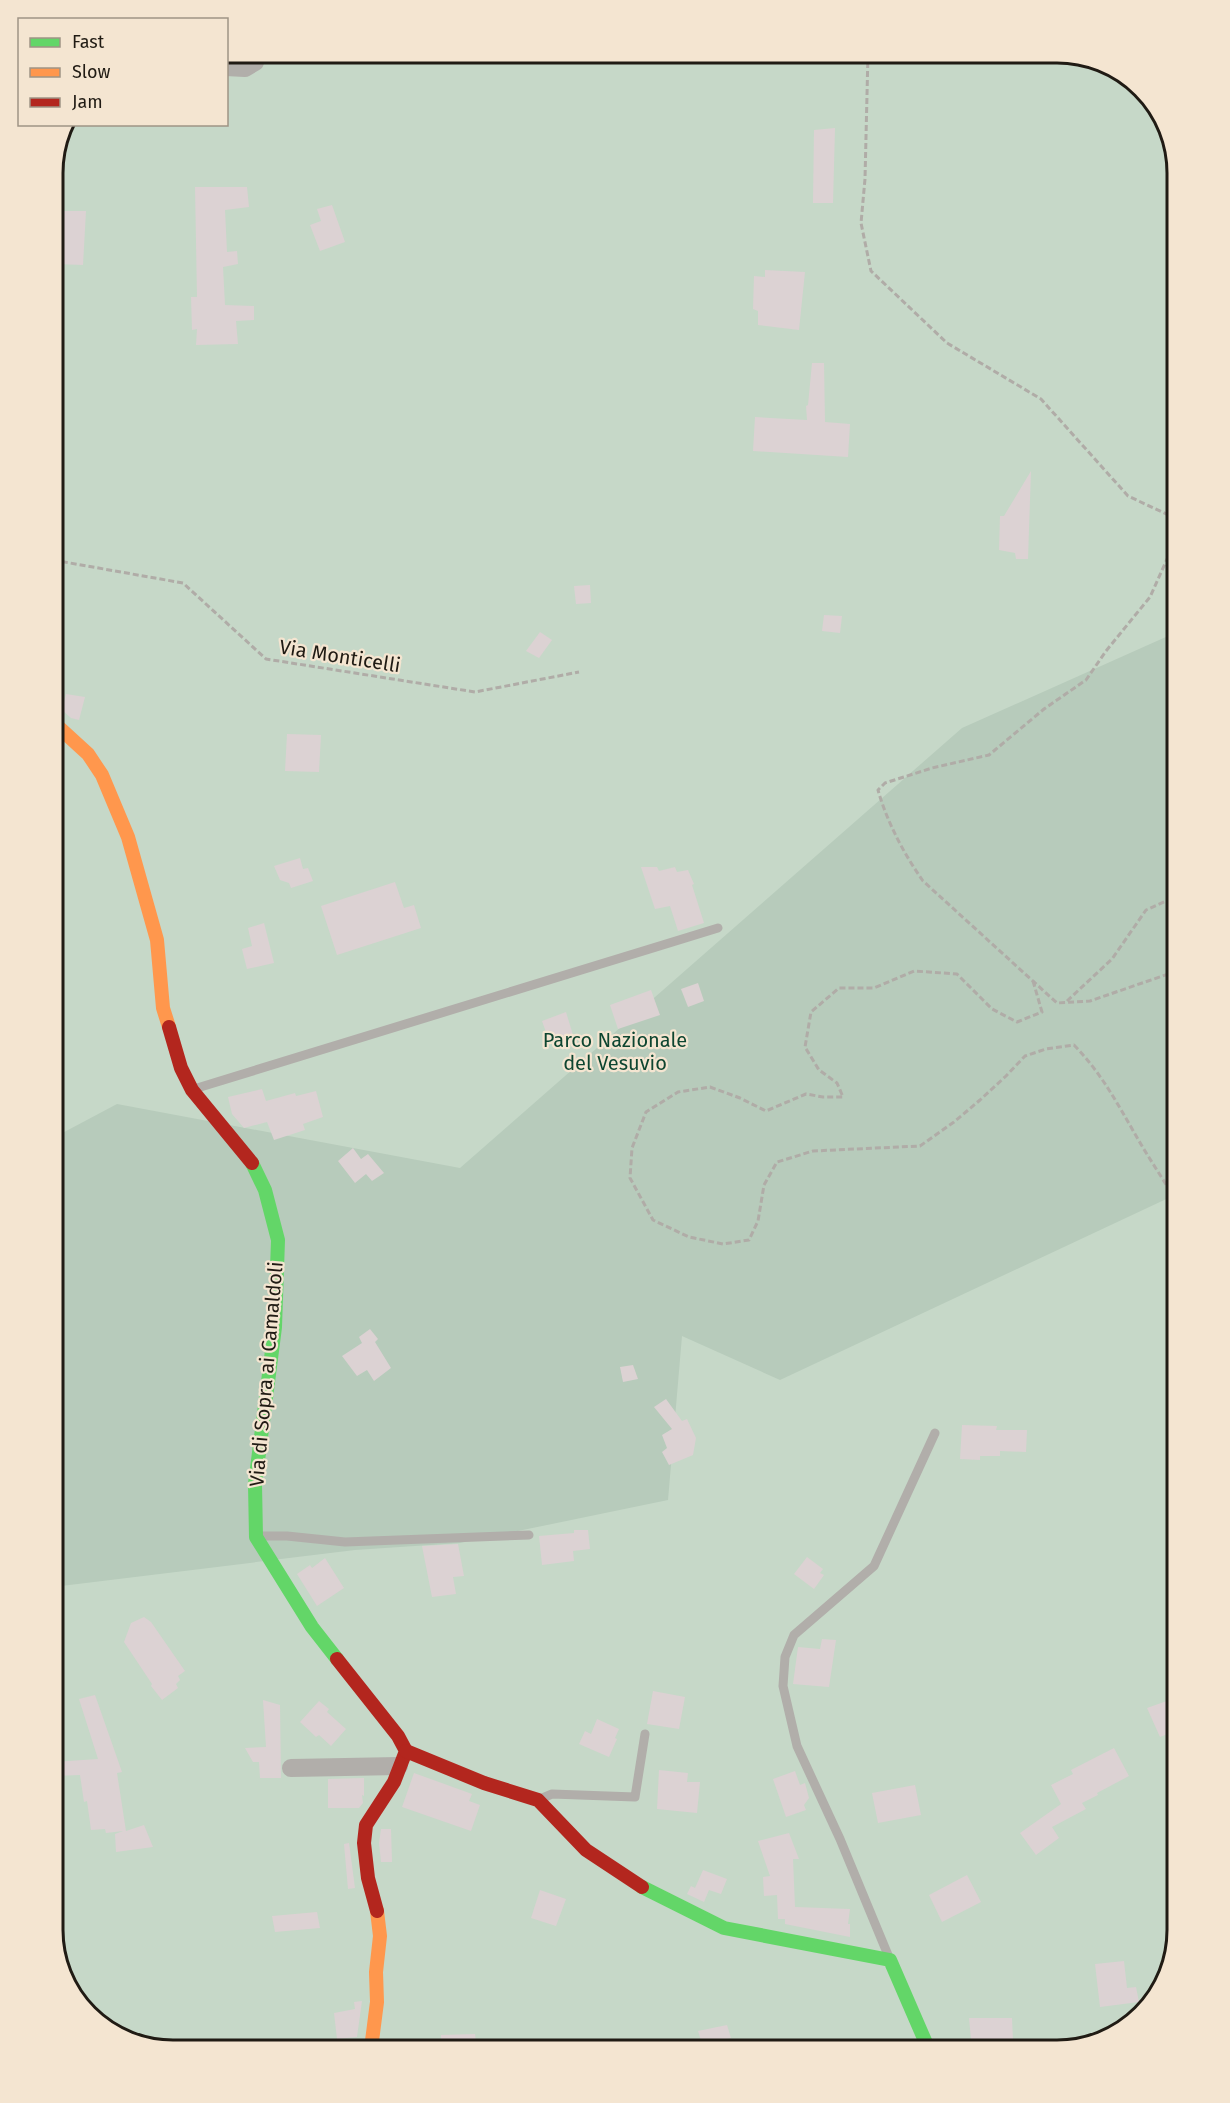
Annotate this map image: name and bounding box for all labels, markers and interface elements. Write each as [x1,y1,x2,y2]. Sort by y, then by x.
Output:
legend [18,18,228,126]
text: Fast [72,31,105,53]
text: Slow [72,61,111,83]
text: Jam [72,91,103,113]
street label: Via Monticelli [278,635,402,677]
park label: Parco Nazionale del Vesuvio [543,1028,687,1075]
street label: Via di Sopra ai Camaldoli [244,1260,288,1488]

